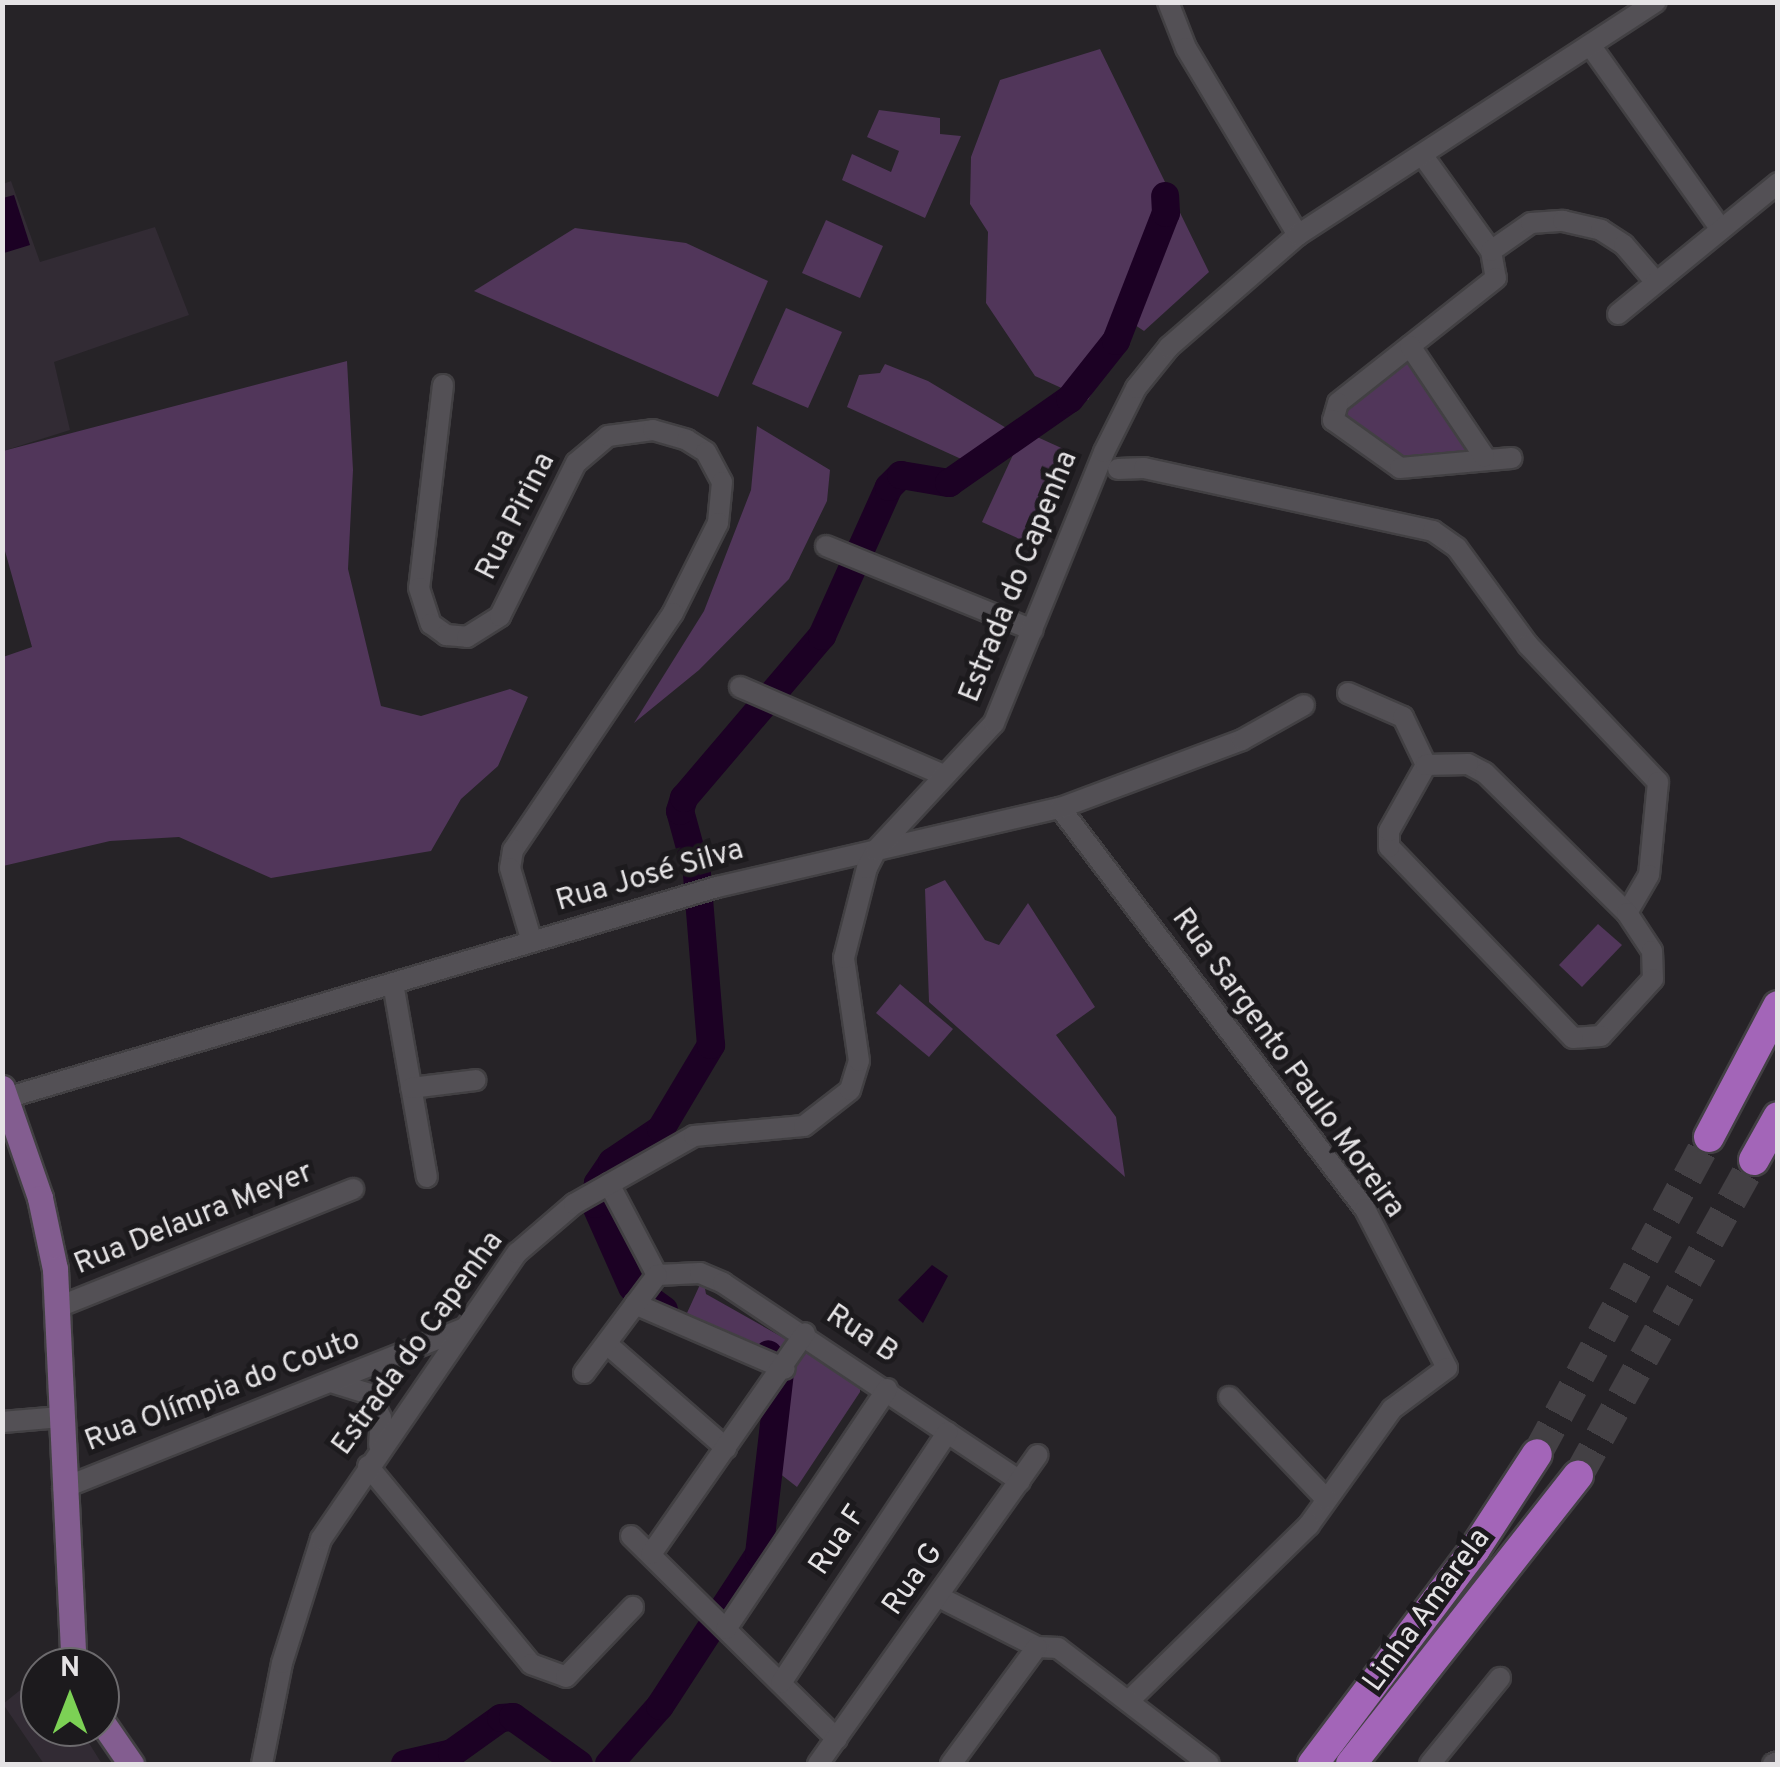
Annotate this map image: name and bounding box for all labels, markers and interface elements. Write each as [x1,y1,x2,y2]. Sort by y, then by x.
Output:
street label: Estrada do Capenha [953,446,1087,708]
street label: Rua Pirina [470,447,564,587]
street label: Rua José Silva [552,833,748,921]
street label: Rua Sargento Paulo Moreira [1163,902,1411,1226]
street label: Rua Delaura Meyer [70,1156,318,1284]
street label: Estrada do Capenha [326,1225,512,1463]
street label: Rua B [818,1298,904,1372]
street label: Rua Olímpia do Couto [80,1323,366,1461]
street label: Rua F [803,1499,875,1583]
street label: Linha Amarela [1356,1522,1500,1700]
street label: Rua G [876,1537,952,1623]
north arrow [20,1647,120,1747]
text: N [60,1651,80,1687]

